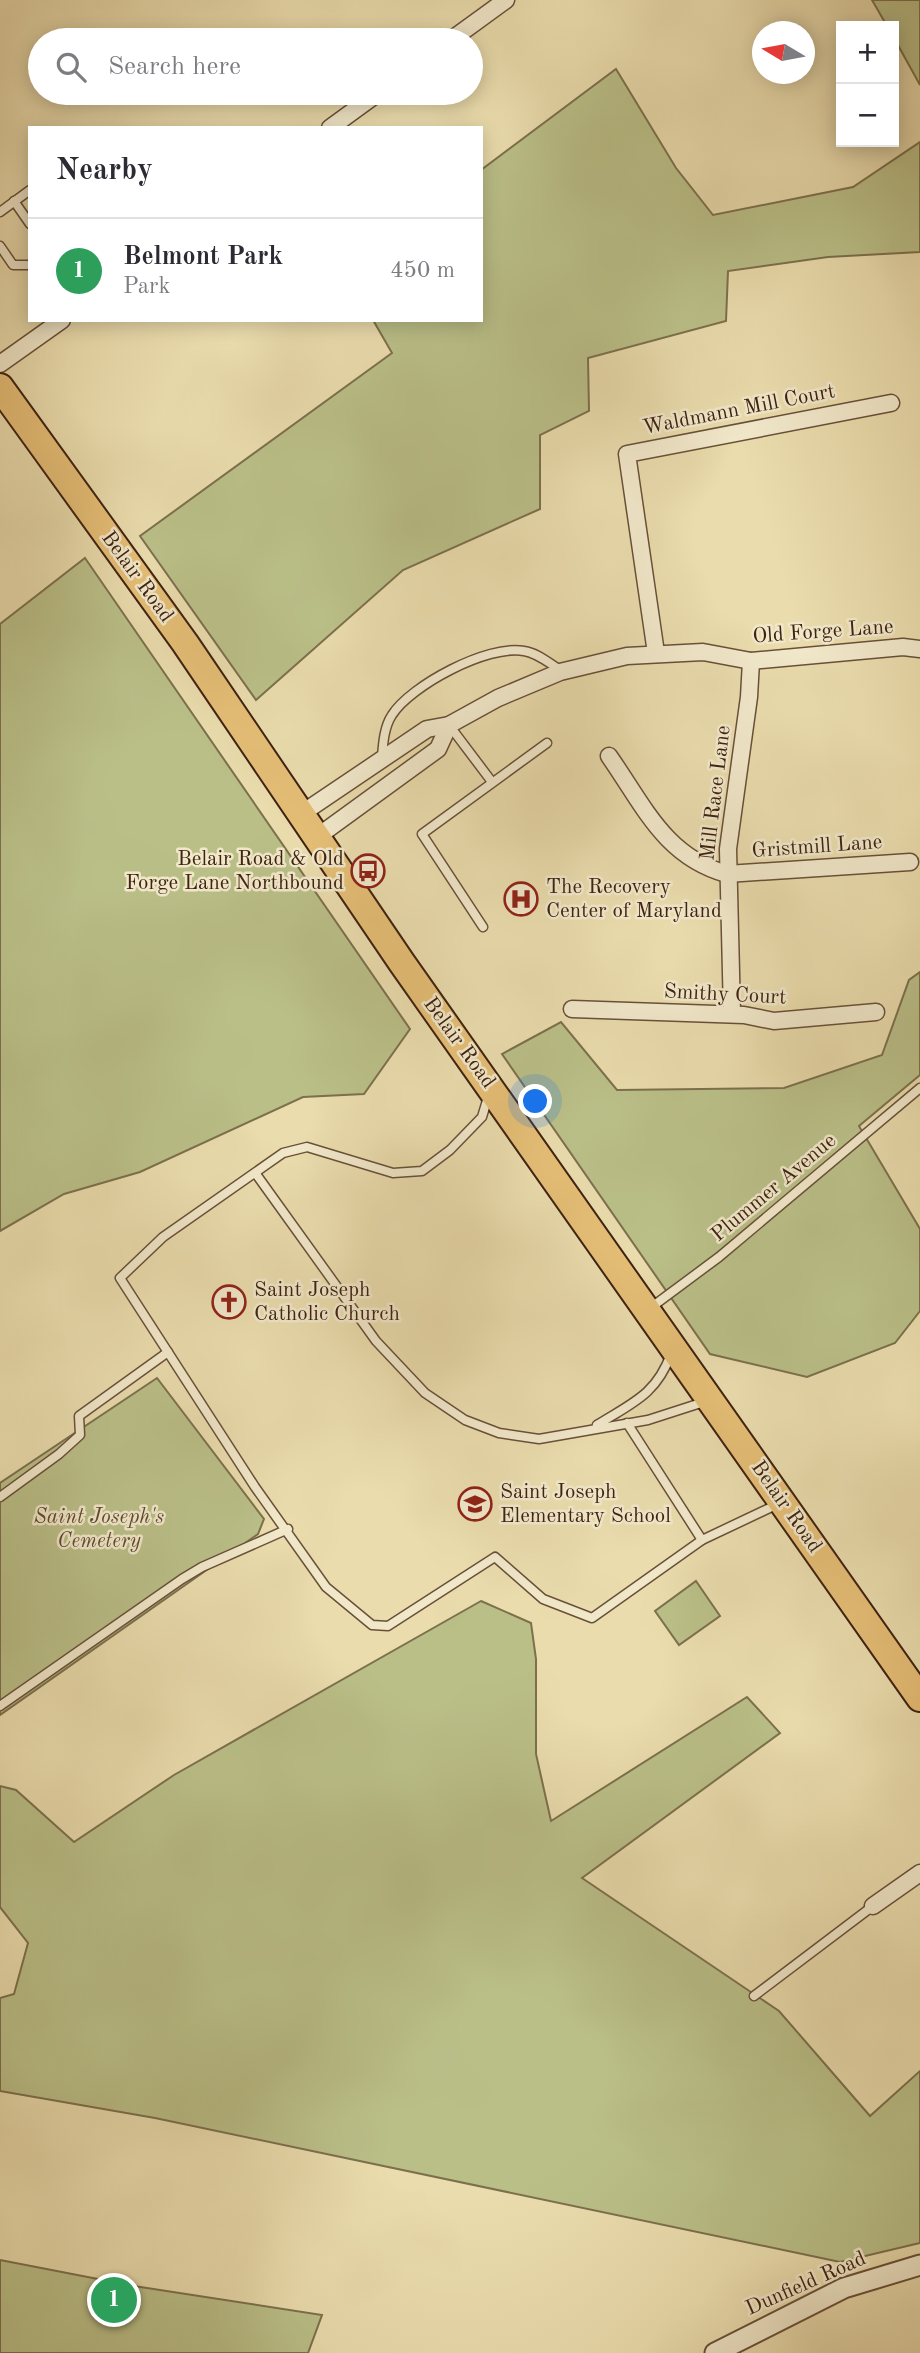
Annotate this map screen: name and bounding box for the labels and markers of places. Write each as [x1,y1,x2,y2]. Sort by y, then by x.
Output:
place label: Belair Road & Old Forge Lane Northbound [125,849,344,894]
bus stop icon: Belair Road & Old Forge Lane Northbound [349,852,387,890]
place label: The Recovery Center of Maryland [546,877,722,922]
hospital icon: The Recovery Center of Maryland [502,880,540,918]
place label: Saint Joseph Catholic Church [254,1280,400,1325]
church icon: Saint Joseph Catholic Church [210,1283,248,1321]
place label: Saint Joseph Elementary School [500,1482,671,1527]
school or university icon: Saint Joseph Elementary School [456,1485,494,1523]
pin: 1 [91,2274,137,2326]

